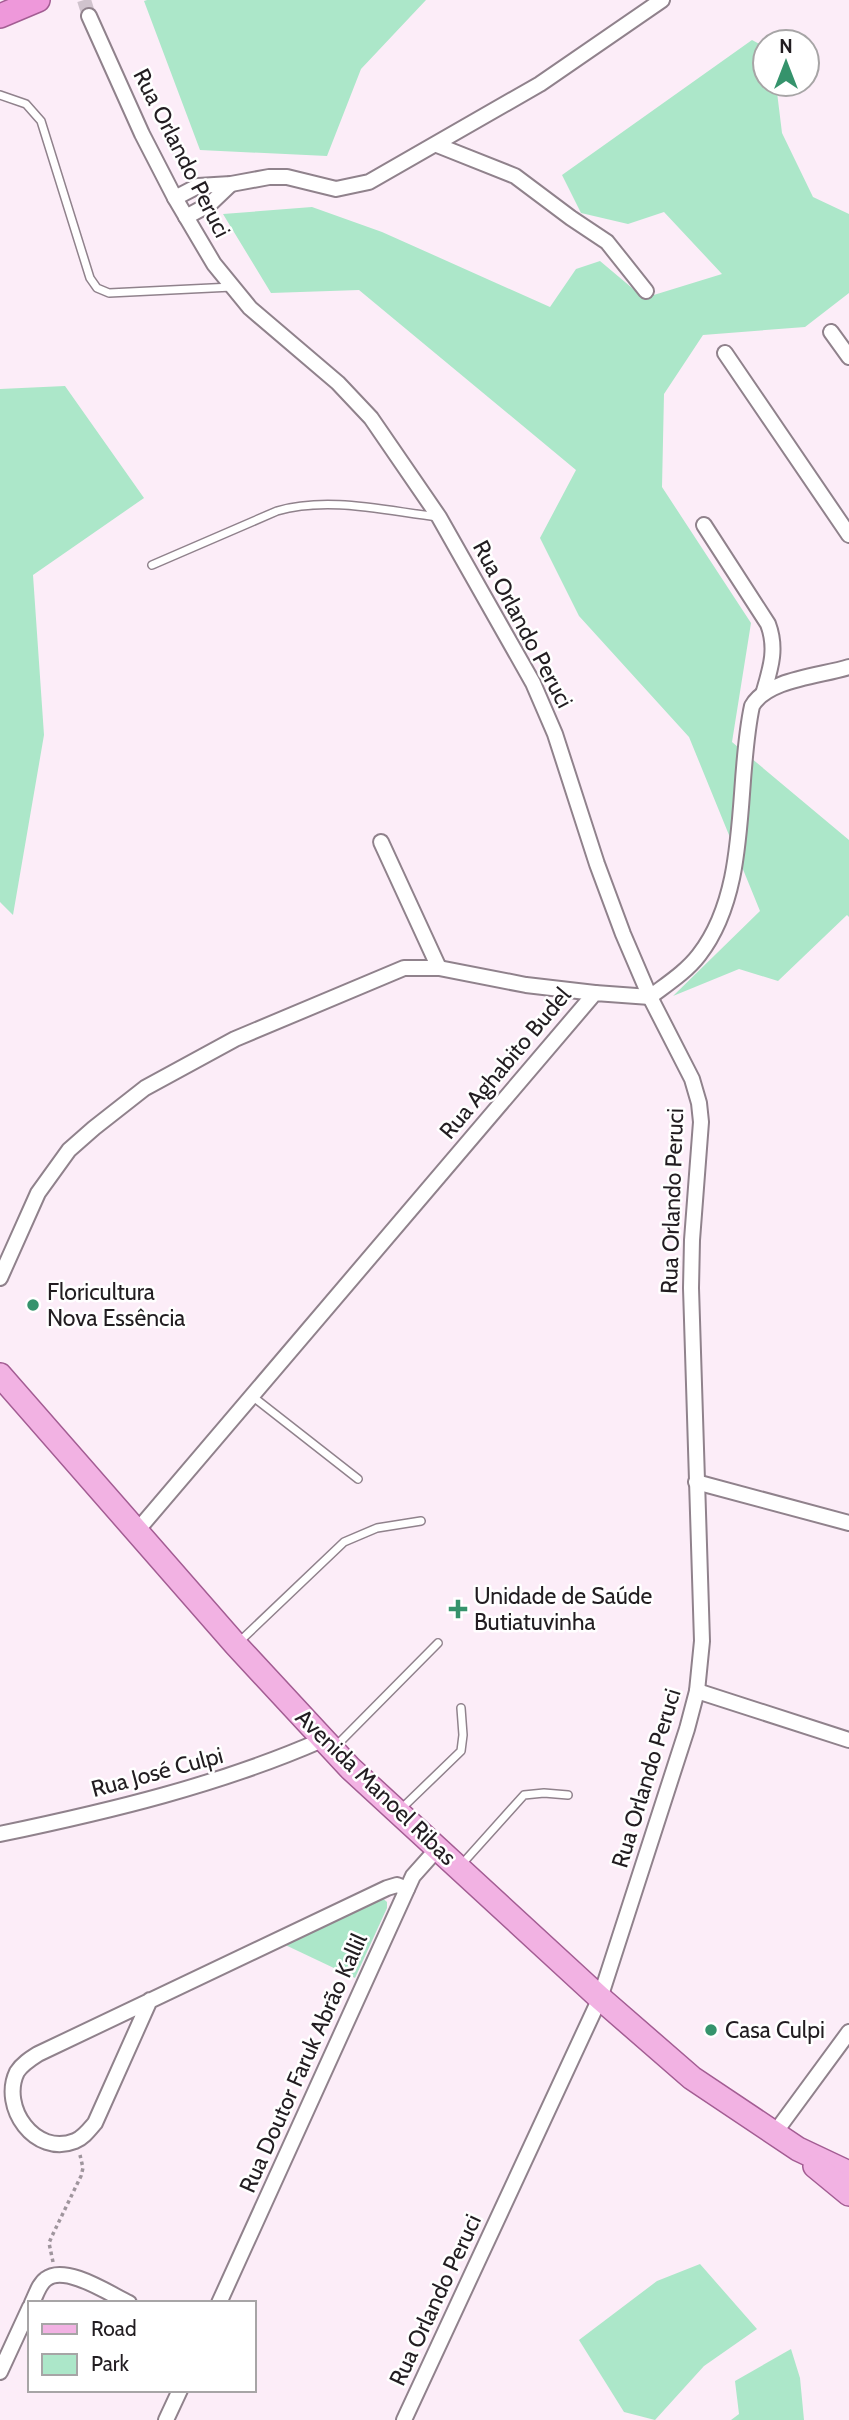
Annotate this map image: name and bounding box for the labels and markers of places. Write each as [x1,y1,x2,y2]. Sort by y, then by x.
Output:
place label: Floricultura Nova Essência [47,1278,185,1332]
marker: Floricultura Nova Essência [25,1297,41,1313]
place label: Unidade de Saúde Butiatuvinha [474,1582,653,1636]
marker: Unidade de Saúde Butiatuvinha [448,1599,468,1619]
place label: Casa Culpi [725,2016,825,2044]
marker: Casa Culpi [703,2022,719,2038]

